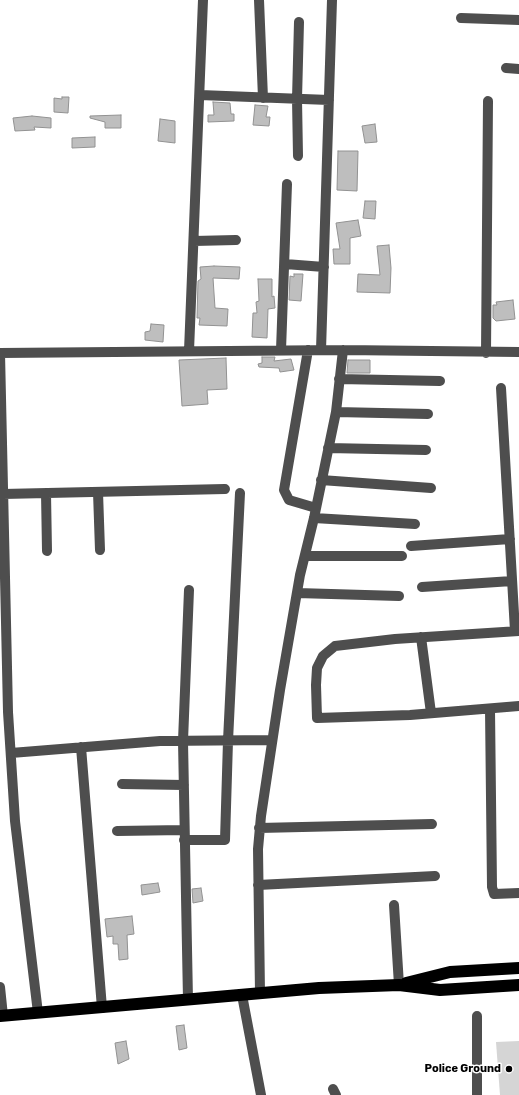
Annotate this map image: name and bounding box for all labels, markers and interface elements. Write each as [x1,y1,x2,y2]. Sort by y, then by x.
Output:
place label: Police Ground [425,1062,501,1076]
marker: Police Ground [504,1064,514,1074]

